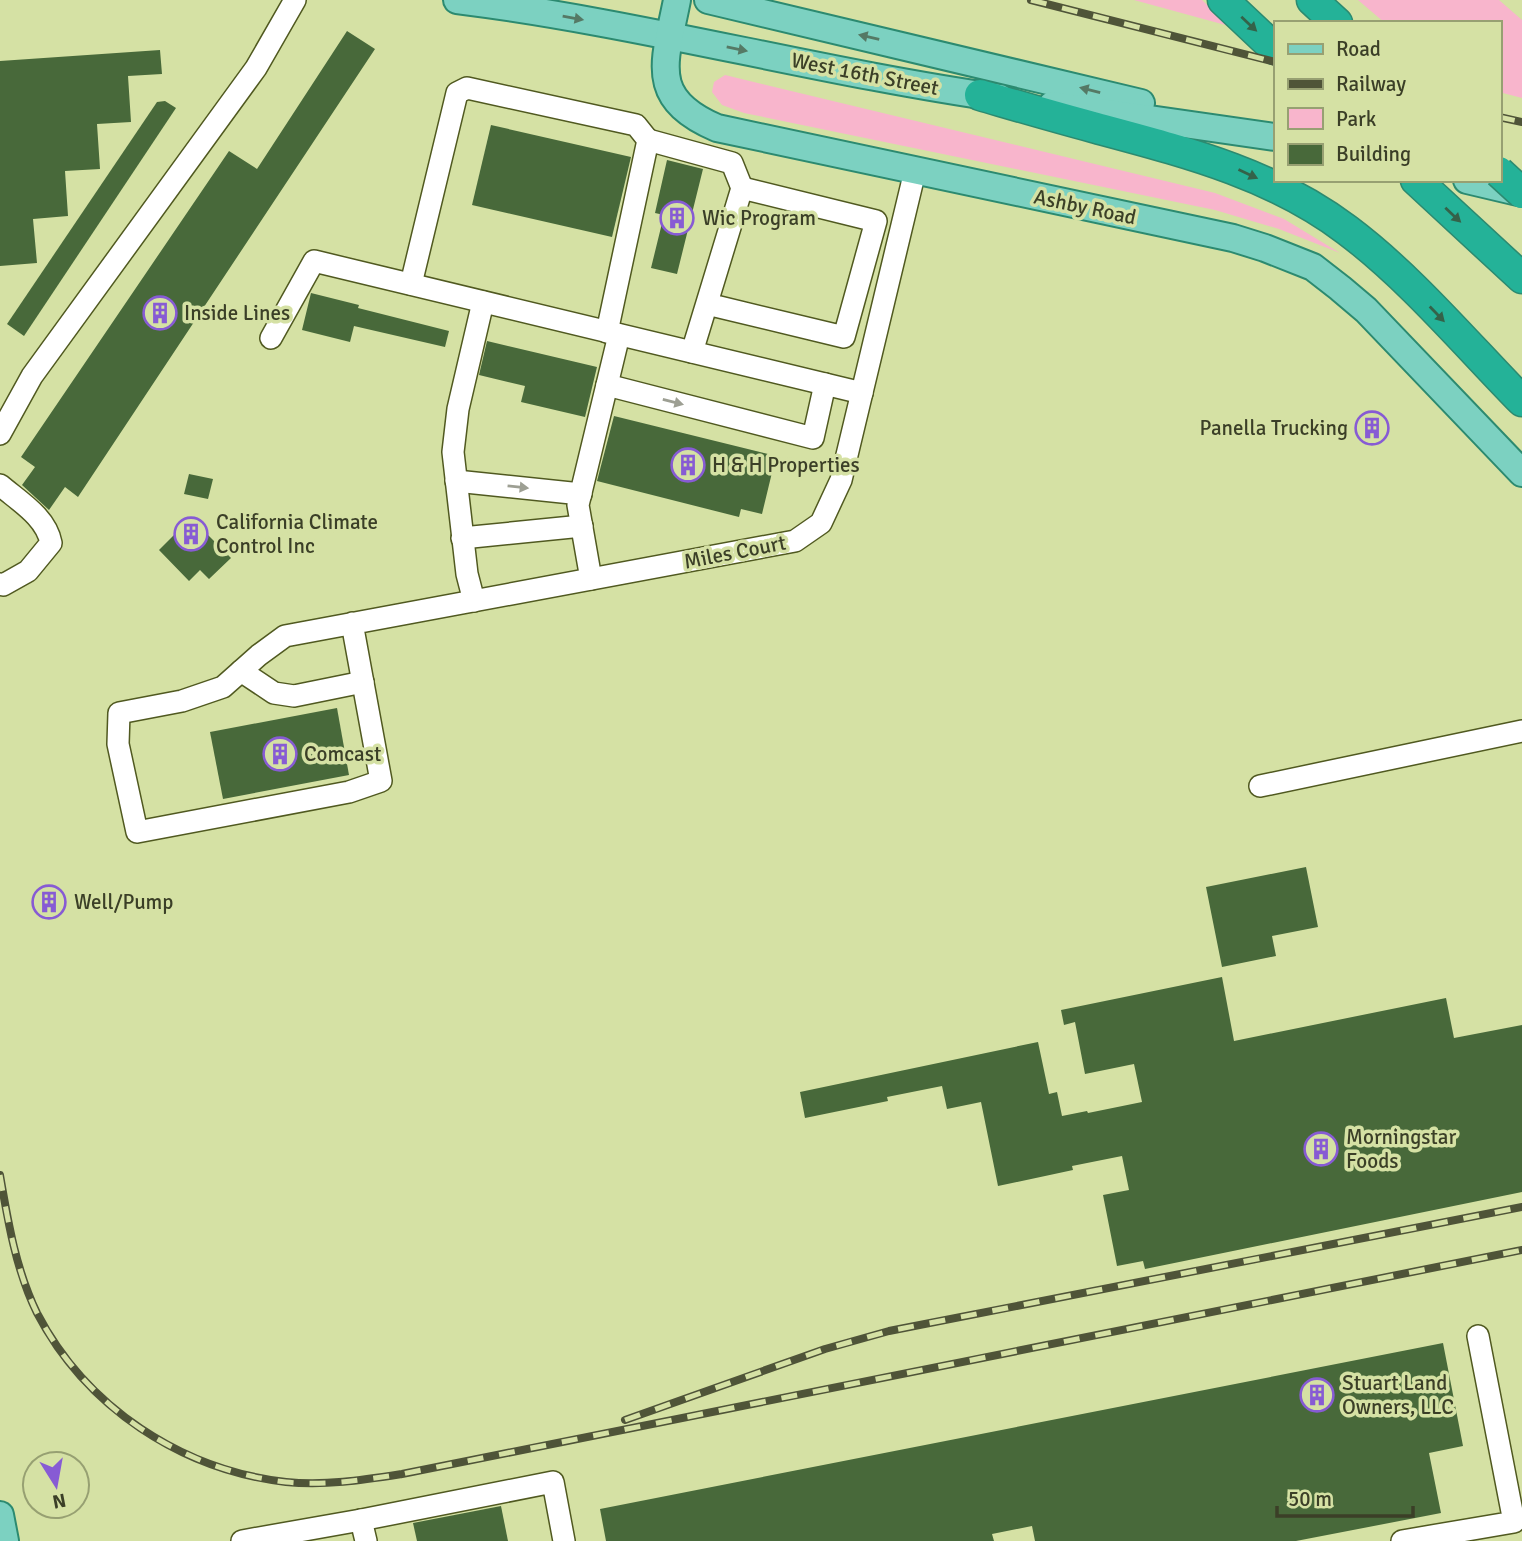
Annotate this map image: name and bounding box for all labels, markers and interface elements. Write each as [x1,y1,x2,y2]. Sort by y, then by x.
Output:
one-way arrow [562,13,584,24]
one-way arrow [1240,16,1257,32]
legend [1274,21,1501,182]
one-way arrow [858,31,880,42]
text: Road [1336,36,1381,62]
one-way arrow [726,43,748,54]
street label: West 16th Street [789,47,941,101]
text: Railway [1336,71,1406,97]
one-way arrow [1079,84,1101,95]
text: Park [1336,106,1377,132]
text: Building [1336,141,1411,167]
one-way arrow [1238,169,1259,180]
street label: Ashby Road [1031,183,1139,231]
building icon: Wic Program [658,199,696,237]
place label: Wic Program [702,205,816,231]
one-way arrow [1444,207,1462,223]
building icon: Inside Lines [141,294,179,332]
place label: Inside Lines [184,300,290,326]
one-way arrow [1428,305,1444,322]
one-way arrow [663,397,685,408]
building icon: Panella Trucking [1353,409,1391,447]
place label: Panella Trucking [1200,415,1348,441]
building icon: H & H Properties [669,446,707,484]
place label: H & H Properties [712,452,860,478]
one-way arrow [507,482,529,493]
place label: California Climate Control Inc [216,509,378,559]
building icon: California Climate Control Inc [172,515,210,553]
street label: Miles Court [682,529,788,575]
building icon: Comcast [261,735,299,773]
place label: Comcast [304,741,381,767]
building icon: Well/Pump [30,883,68,921]
place label: Well/Pump [74,889,174,915]
place label: Morningstar Foods [1346,1124,1456,1174]
building icon: Morningstar Foods [1302,1130,1340,1168]
place label: Stuart Land Owners, LLC [1342,1370,1454,1420]
building icon: Stuart Land Owners, LLC [1298,1376,1336,1414]
north arrow [21,1450,91,1520]
scale bar [1277,1474,1414,1518]
text: 50 m [1288,1486,1332,1512]
text: N [50,1488,68,1514]

